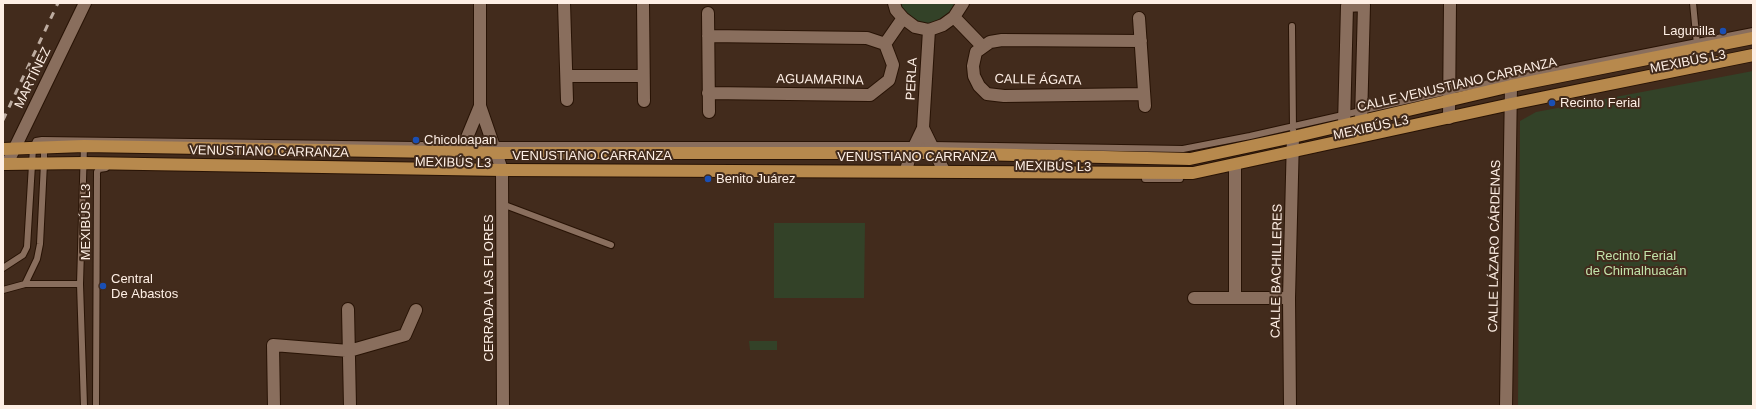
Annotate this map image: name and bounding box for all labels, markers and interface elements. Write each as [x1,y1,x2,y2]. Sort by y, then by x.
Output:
place label: Lagunilla [1663,23,1715,39]
marker: Lagunilla [1718,26,1728,36]
street label: MARTÍNEZ [11,45,55,111]
street label: MEXIBÚS L3 [1649,47,1727,77]
street label: CALLE VENUSTIANO CARRANZA [1356,54,1558,116]
street label: PERLA [903,57,921,101]
street label: AGUAMARINA [776,71,864,89]
street label: CALLE ÁGATA [994,71,1082,89]
place label: Recinto Ferial [1560,95,1640,111]
marker: Recinto Ferial [1547,98,1557,108]
street label: MEXIBÚS L3 [1332,112,1410,144]
place label: Chicoloapan [424,132,496,148]
marker: Chicoloapan [411,135,421,145]
street label: VENUSTIANO CARRANZA [189,143,349,161]
street label: VENUSTIANO CARRANZA [512,148,672,164]
street label: VENUSTIANO CARRANZA [837,149,997,165]
street label: MEXIBÚS L3 [415,155,491,171]
street label: MEXIBÚS L3 [1015,159,1091,175]
street label: CALLE LÁZARO CÁRDENAS [1486,160,1504,332]
place label: Benito Juárez [716,171,795,187]
marker: Benito Juárez [703,174,713,184]
street label: MEXIBÚS L3 [78,184,94,260]
street label: CALLE BACHILLERES [1268,204,1286,338]
street label: CERRADA LAS FLORES [481,214,497,362]
park label: Recinto Ferial de Chimalhuacán [1585,248,1687,279]
place label: Central De Abastos [111,271,178,302]
marker: Central De Abastos [98,281,108,291]

